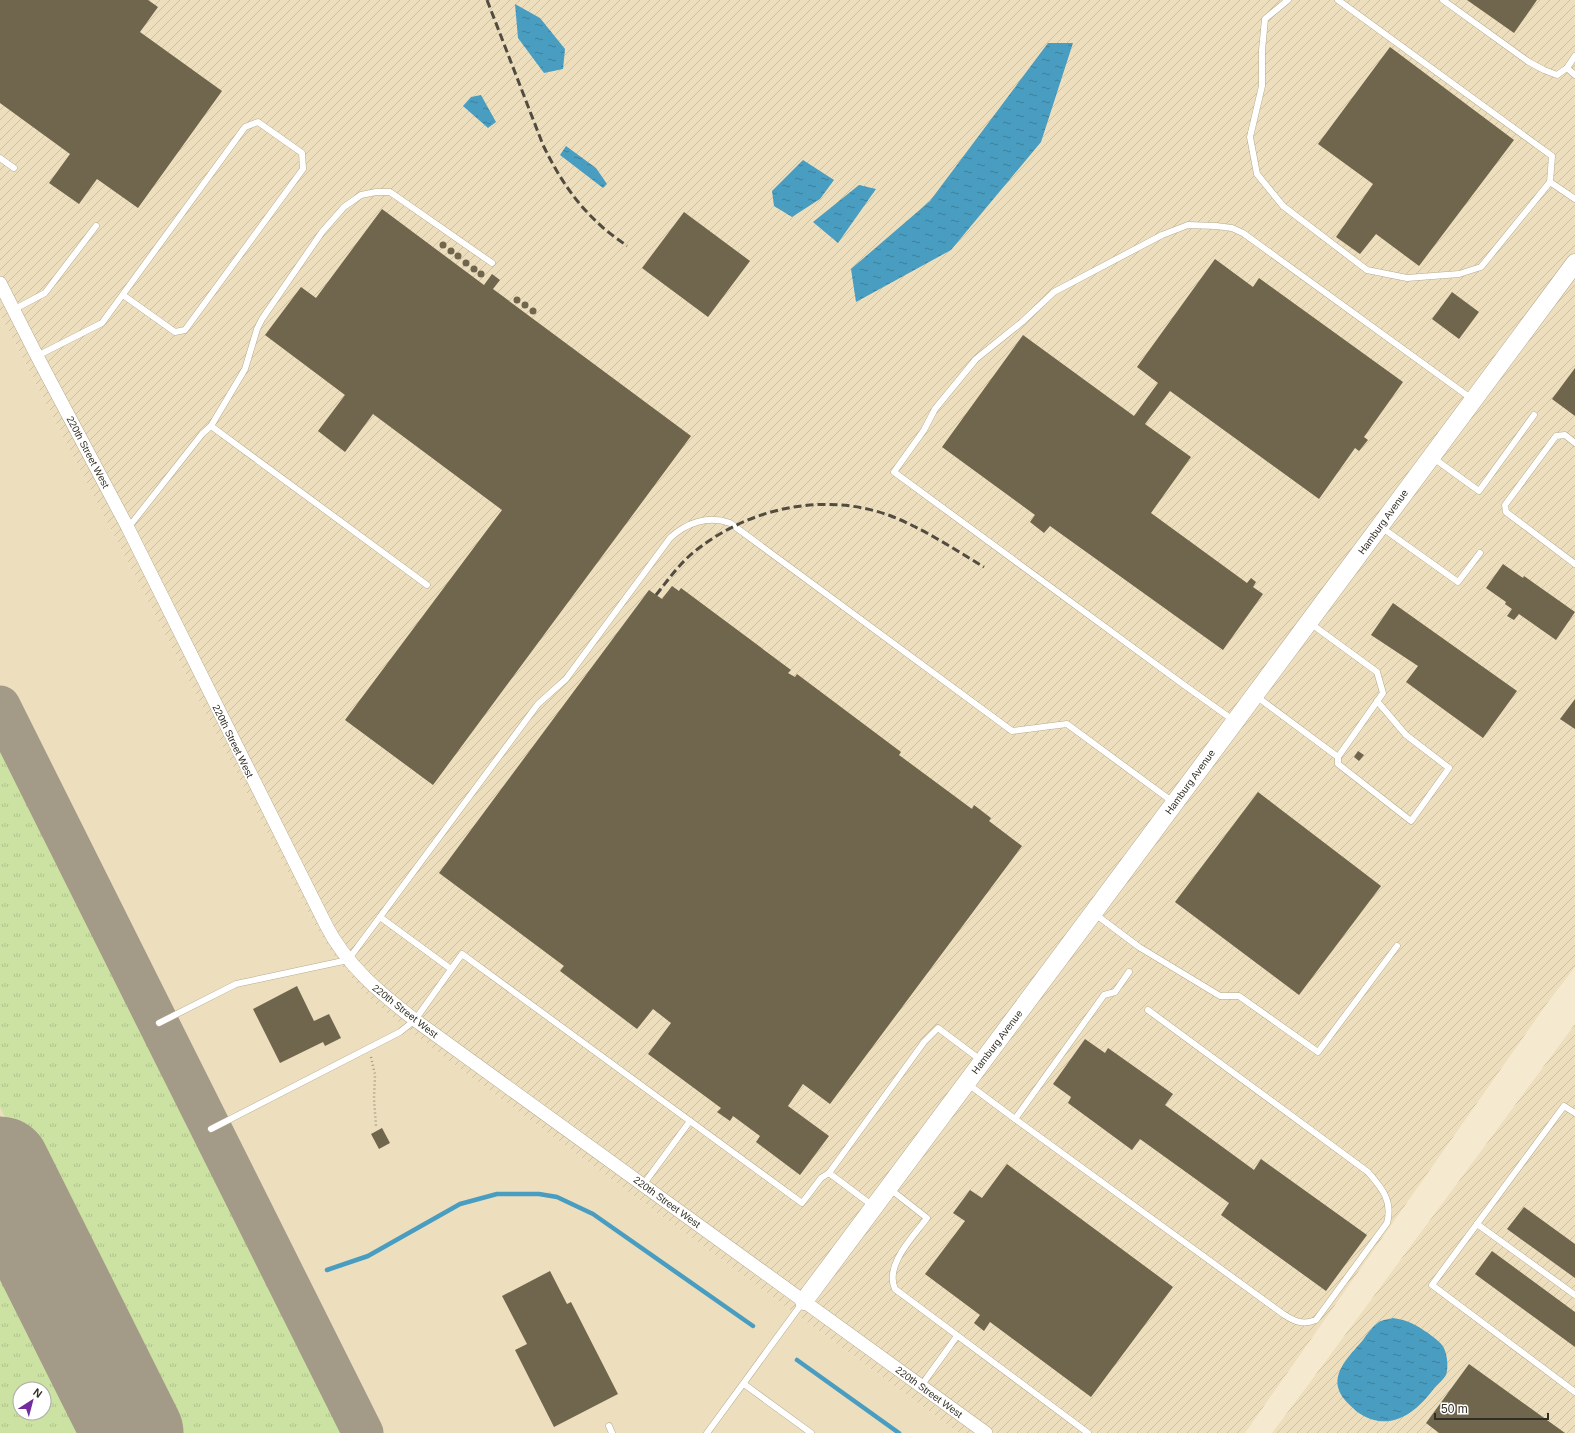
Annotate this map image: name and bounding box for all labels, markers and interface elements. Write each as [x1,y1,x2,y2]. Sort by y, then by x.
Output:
street label: 220th Street West [64,414,112,490]
street label: Hamburg Avenue [1356,487,1410,556]
street label: 220th Street West [211,703,256,779]
street label: Hamburg Avenue [1163,747,1217,816]
street label: 220th Street West [370,982,440,1040]
street label: Hamburg Avenue [969,1008,1025,1076]
street label: 220th Street West [631,1174,703,1230]
street label: 220th Street West [893,1364,965,1420]
north arrow [12,1381,52,1421]
text: N [31,1386,45,1400]
scale bar [1435,1395,1548,1421]
text: 50 m [1441,1402,1468,1416]

